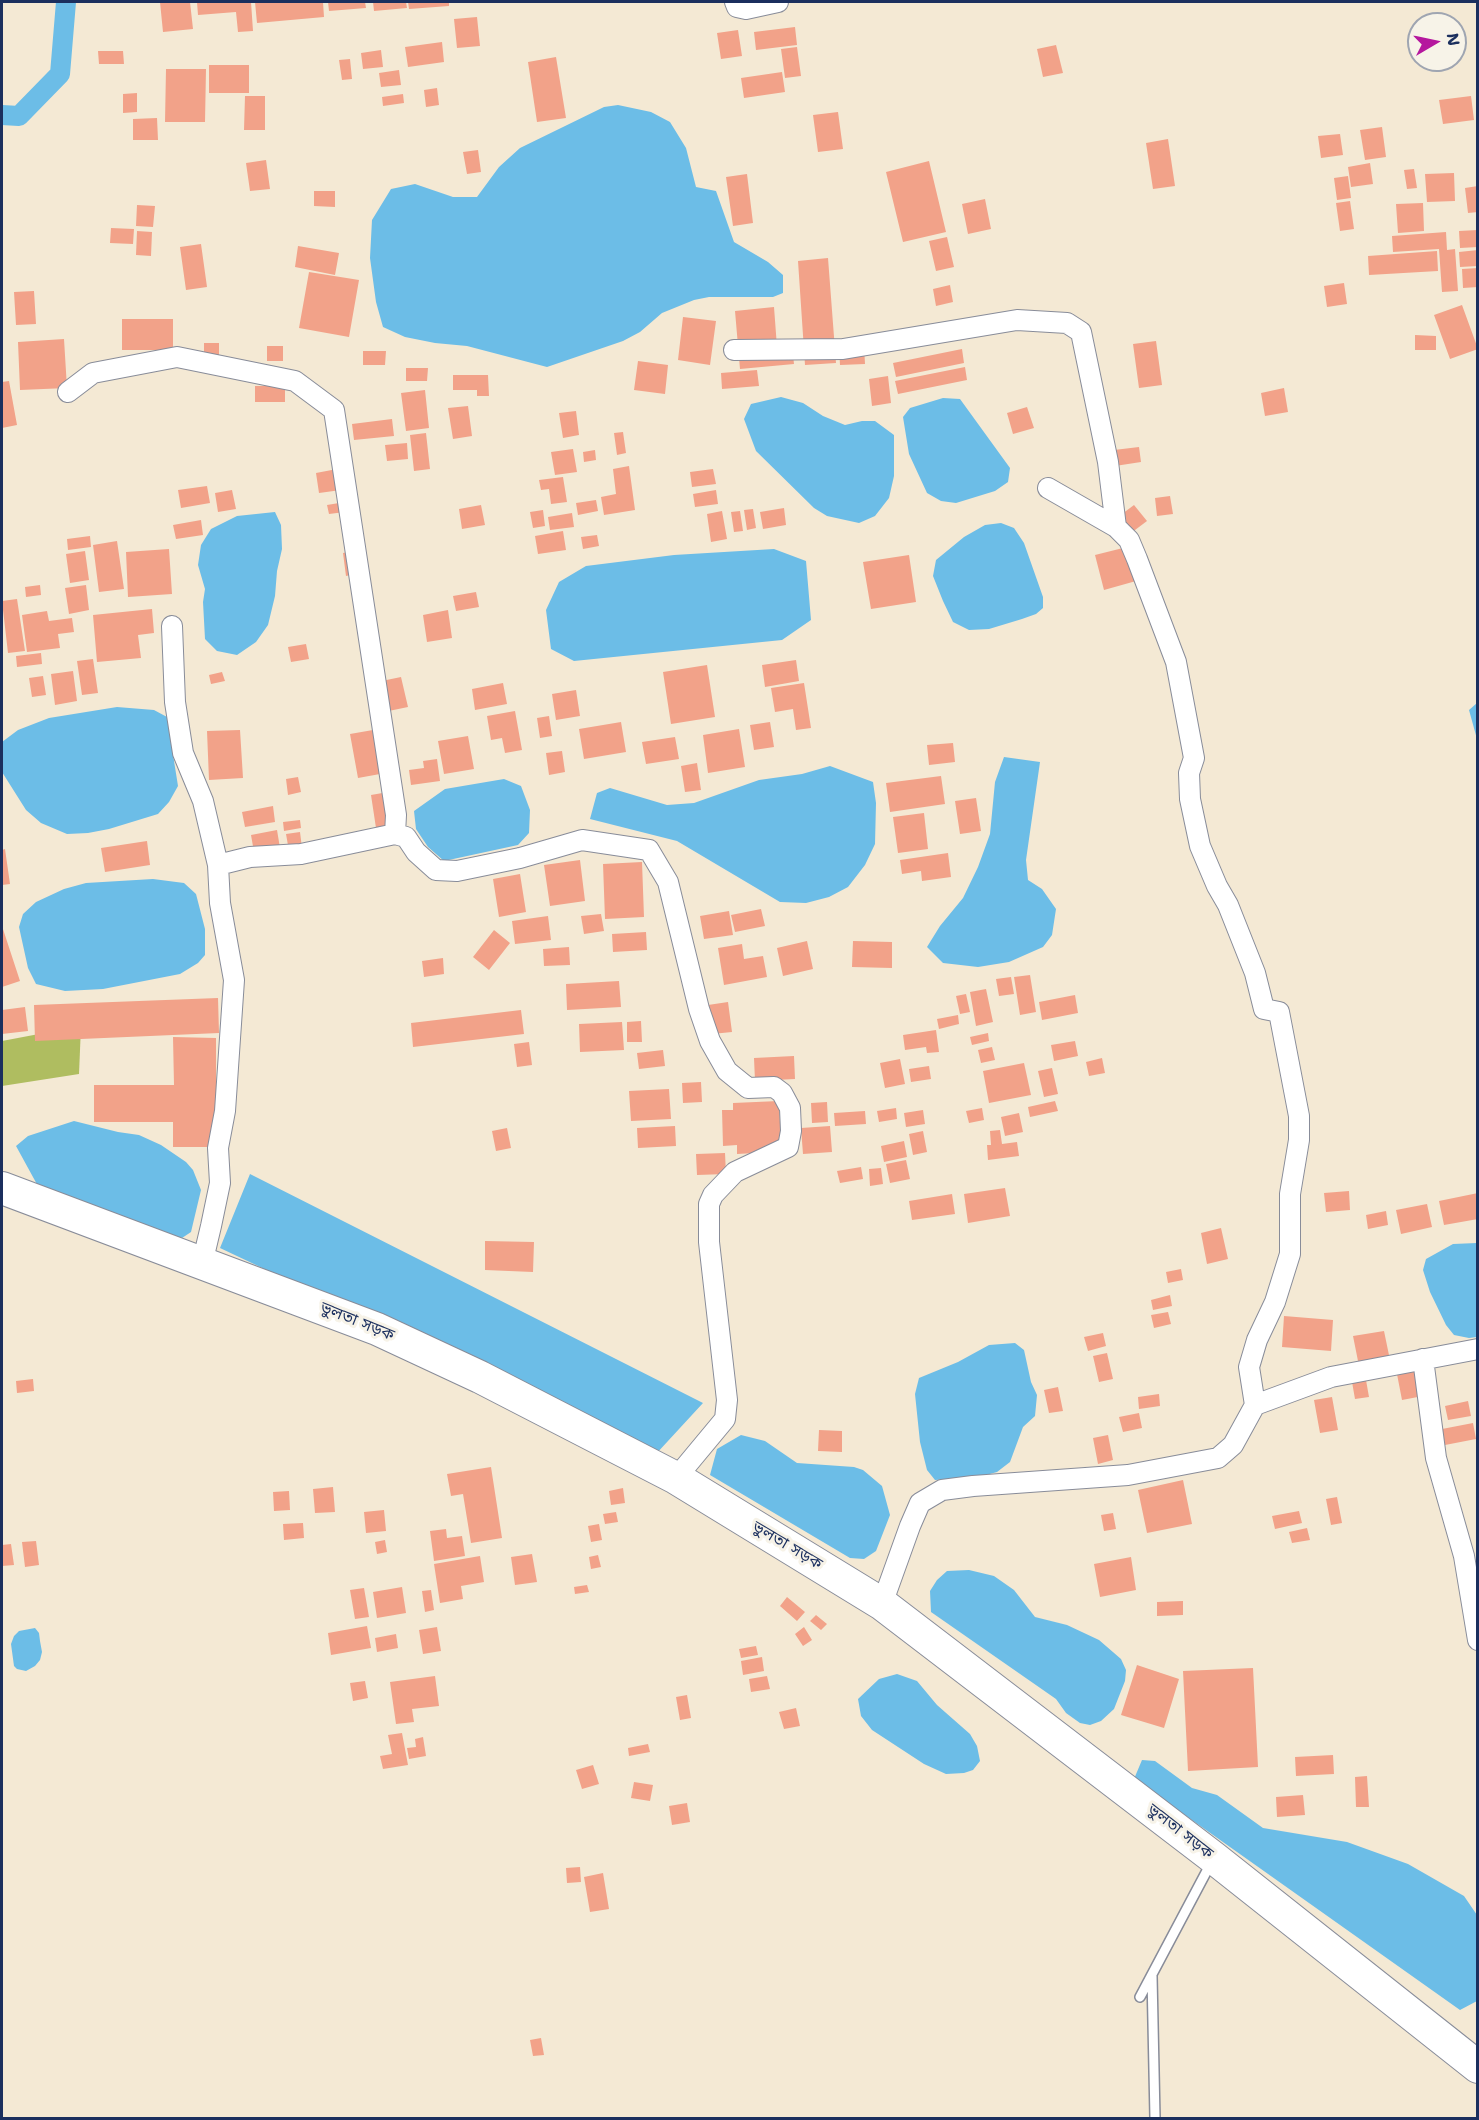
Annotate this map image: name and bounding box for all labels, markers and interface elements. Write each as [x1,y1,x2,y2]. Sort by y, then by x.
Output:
north arrow [1407,12,1467,72]
text: N [1442,32,1465,47]
street label: ভুলতা সড়ক [317,1298,397,1346]
street label: ভুলতা সড়ক [749,1518,825,1574]
street label: ভুলতা সড়ক [1143,1800,1217,1864]

